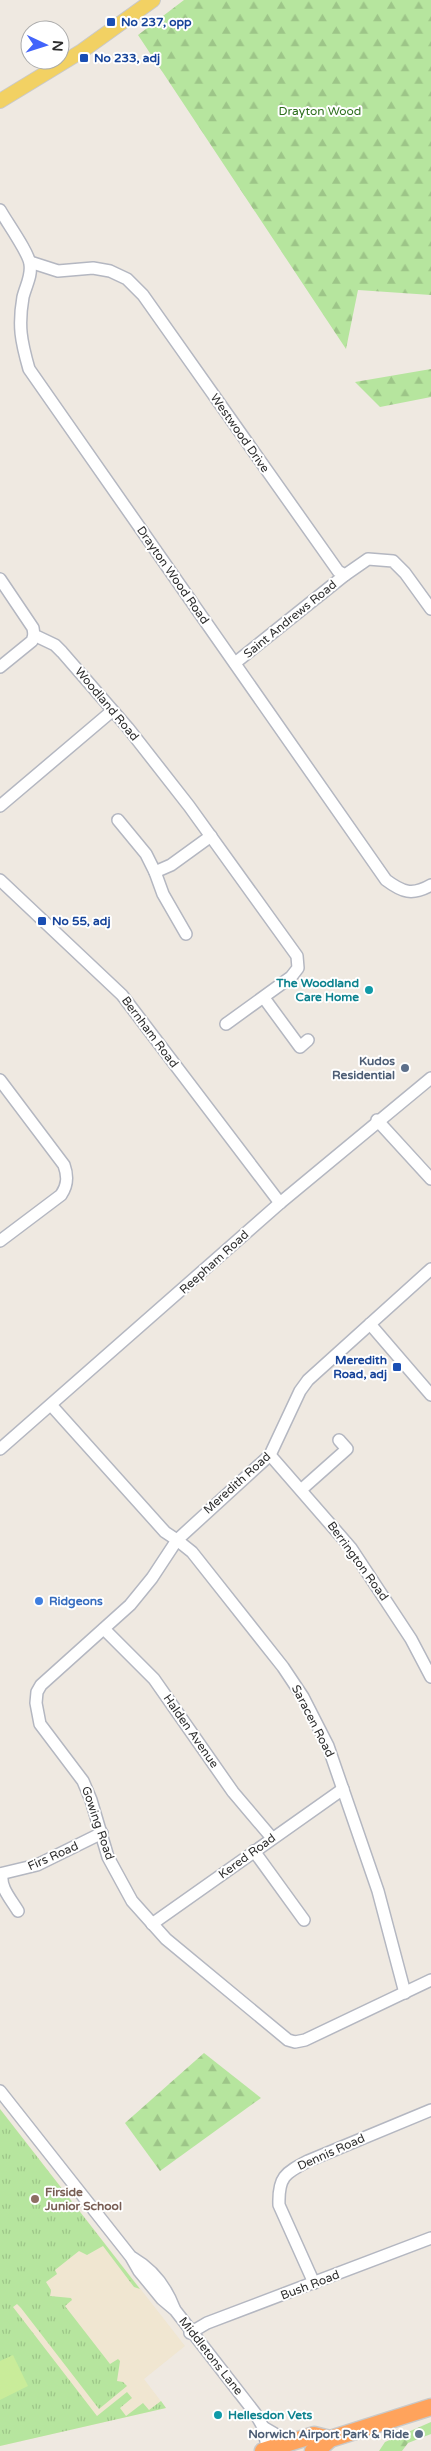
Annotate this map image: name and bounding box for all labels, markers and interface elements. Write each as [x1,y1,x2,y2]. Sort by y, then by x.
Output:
place label: No 237, opp [121,15,192,30]
marker: No 237, opp [105,16,117,28]
north arrow [20,20,70,70]
text: N [49,40,66,52]
place label: No 233, adj [94,51,160,66]
marker: No 233, adj [78,52,90,64]
park label: Drayton Wood [279,104,361,118]
street label: Westwood Drive [208,391,272,475]
street label: Drayton Wood Road [134,523,212,627]
street label: Saint Andrews Road [241,577,339,661]
street label: Woodland Road [72,664,142,744]
place label: No 55, adj [52,914,110,929]
marker: No 55, adj [36,915,48,927]
place label: The Woodland Care Home [275,976,359,1004]
marker: The Woodland Care Home [363,984,375,996]
street label: Bernham Road [119,994,181,1070]
place label: Kudos Residential [332,1054,395,1082]
marker: Kudos Residential [399,1062,411,1074]
street label: Reepham Road [177,1227,251,1297]
place label: Meredith Road, adj [333,1353,387,1382]
marker: Meredith Road, adj [391,1361,403,1373]
street label: Meredith Road [201,1449,273,1517]
street label: Berrington Road [325,1519,391,1603]
place label: Ridgeons [49,1594,103,1609]
marker: Ridgeons [33,1595,45,1607]
street label: Saracen Road [289,1683,337,1759]
street label: Halden Avenue [160,1692,222,1771]
street label: Gowing Road [79,1784,117,1862]
street label: Kered Road [216,1831,278,1881]
street label: Firs Road [26,1839,80,1873]
street label: Dennis Road [295,2131,367,2173]
place label: Firside Junior School [44,2185,122,2213]
marker: Firside Junior School [29,2193,41,2205]
street label: Bush Road [279,2267,341,2303]
street label: Middletons Lane [176,2314,246,2398]
place label: Hellesdon Vets [228,2408,313,2422]
marker: Hellesdon Vets [212,2409,224,2421]
place label: Norwich Airport Park & Ride [248,2427,409,2442]
marker: Norwich Airport Park & Ride [413,2428,425,2440]

